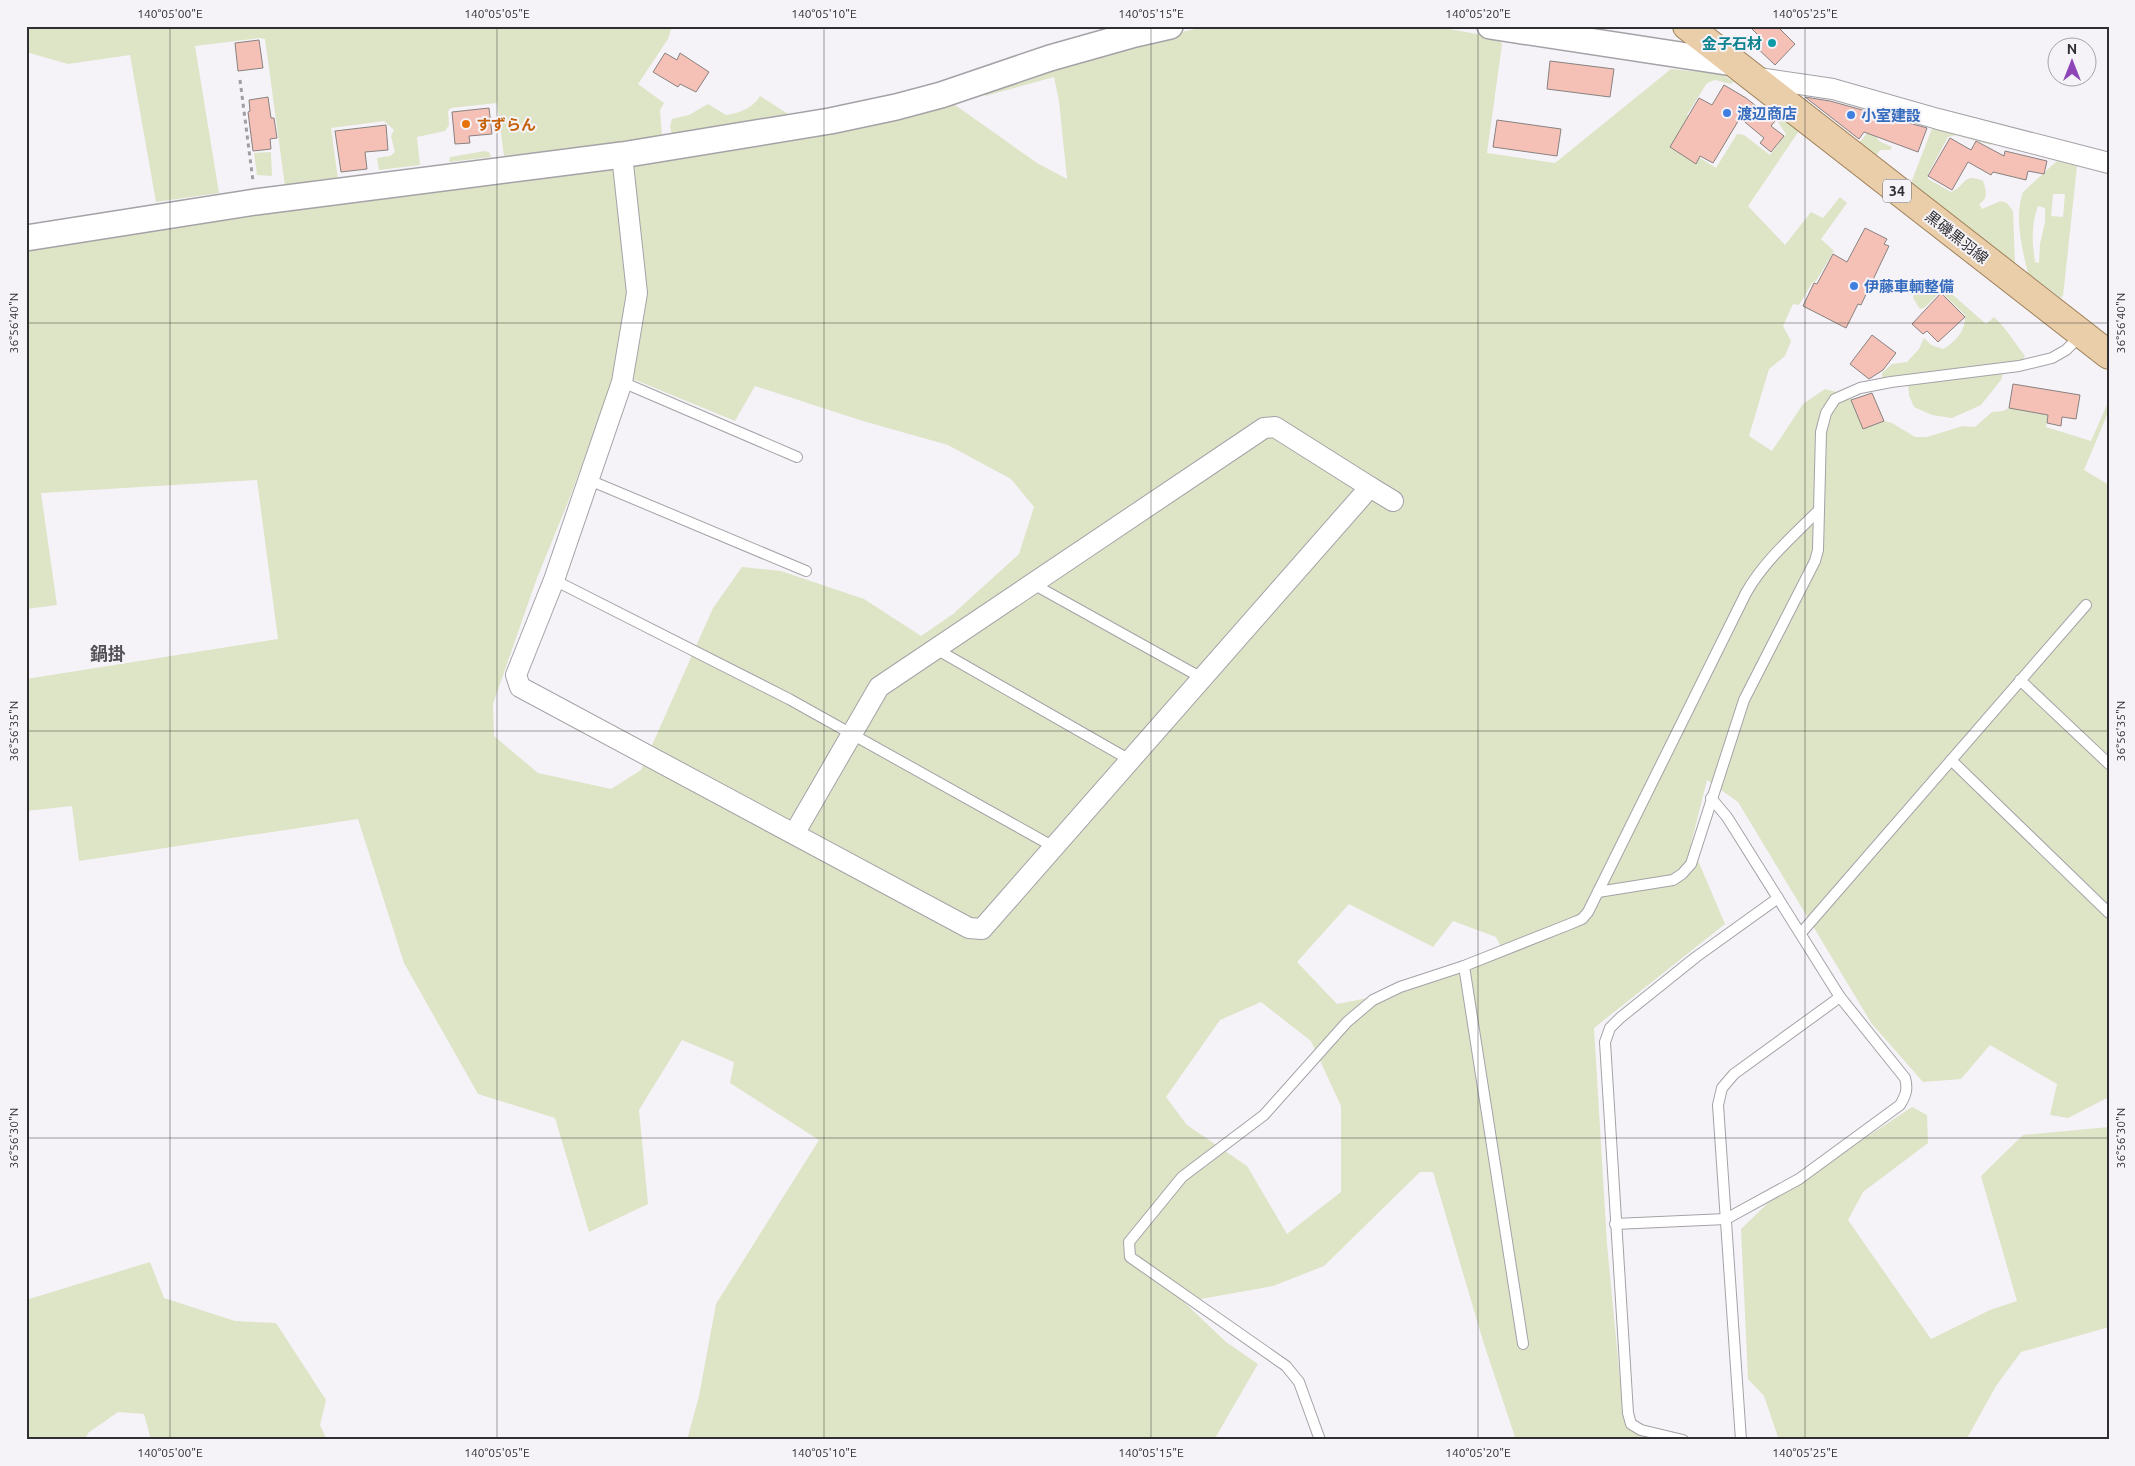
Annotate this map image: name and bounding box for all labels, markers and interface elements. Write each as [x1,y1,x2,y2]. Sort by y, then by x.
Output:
text: 140°05'00"E [137,7,203,20]
text: 140°05'05"E [464,7,530,20]
text: 140°05'10"E [791,7,857,20]
text: 140°05'15"E [1118,7,1184,20]
text: 140°05'20"E [1445,7,1511,20]
text: 140°05'25"E [1772,7,1838,20]
place label: 金子石材 [1702,35,1762,52]
marker: 金子石材 [1766,37,1778,49]
north arrow [2048,38,2098,88]
text: N [2067,41,2077,57]
place label: 渡辺商店 [1737,105,1797,122]
marker: 渡辺商店 [1721,107,1733,119]
place label: 小室建設 [1861,107,1921,124]
marker: 小室建設 [1845,109,1857,121]
place label: すずらん [476,116,536,133]
marker: すずらん [460,118,472,130]
road number: 34 [1883,180,1911,202]
street label: 黒磯黒羽線 [1922,207,1992,267]
place label: 伊藤車輌整備 [1864,278,1954,295]
marker: 伊藤車輌整備 [1848,280,1860,292]
text: 36°56'40"N [7,293,20,353]
text: 36°56'40"N [2114,293,2127,353]
district label: 鍋掛 [90,643,126,663]
text: 36°56'35"N [7,701,20,761]
text: 36°56'35"N [2114,701,2127,761]
text: 36°56'30"N [7,1108,20,1168]
text: 36°56'30"N [2114,1108,2127,1168]
text: 140°05'00"E [137,1446,203,1459]
text: 140°05'05"E [464,1446,530,1459]
text: 140°05'10"E [791,1446,857,1459]
text: 140°05'15"E [1118,1446,1184,1459]
text: 140°05'20"E [1445,1446,1511,1459]
text: 140°05'25"E [1772,1446,1838,1459]

